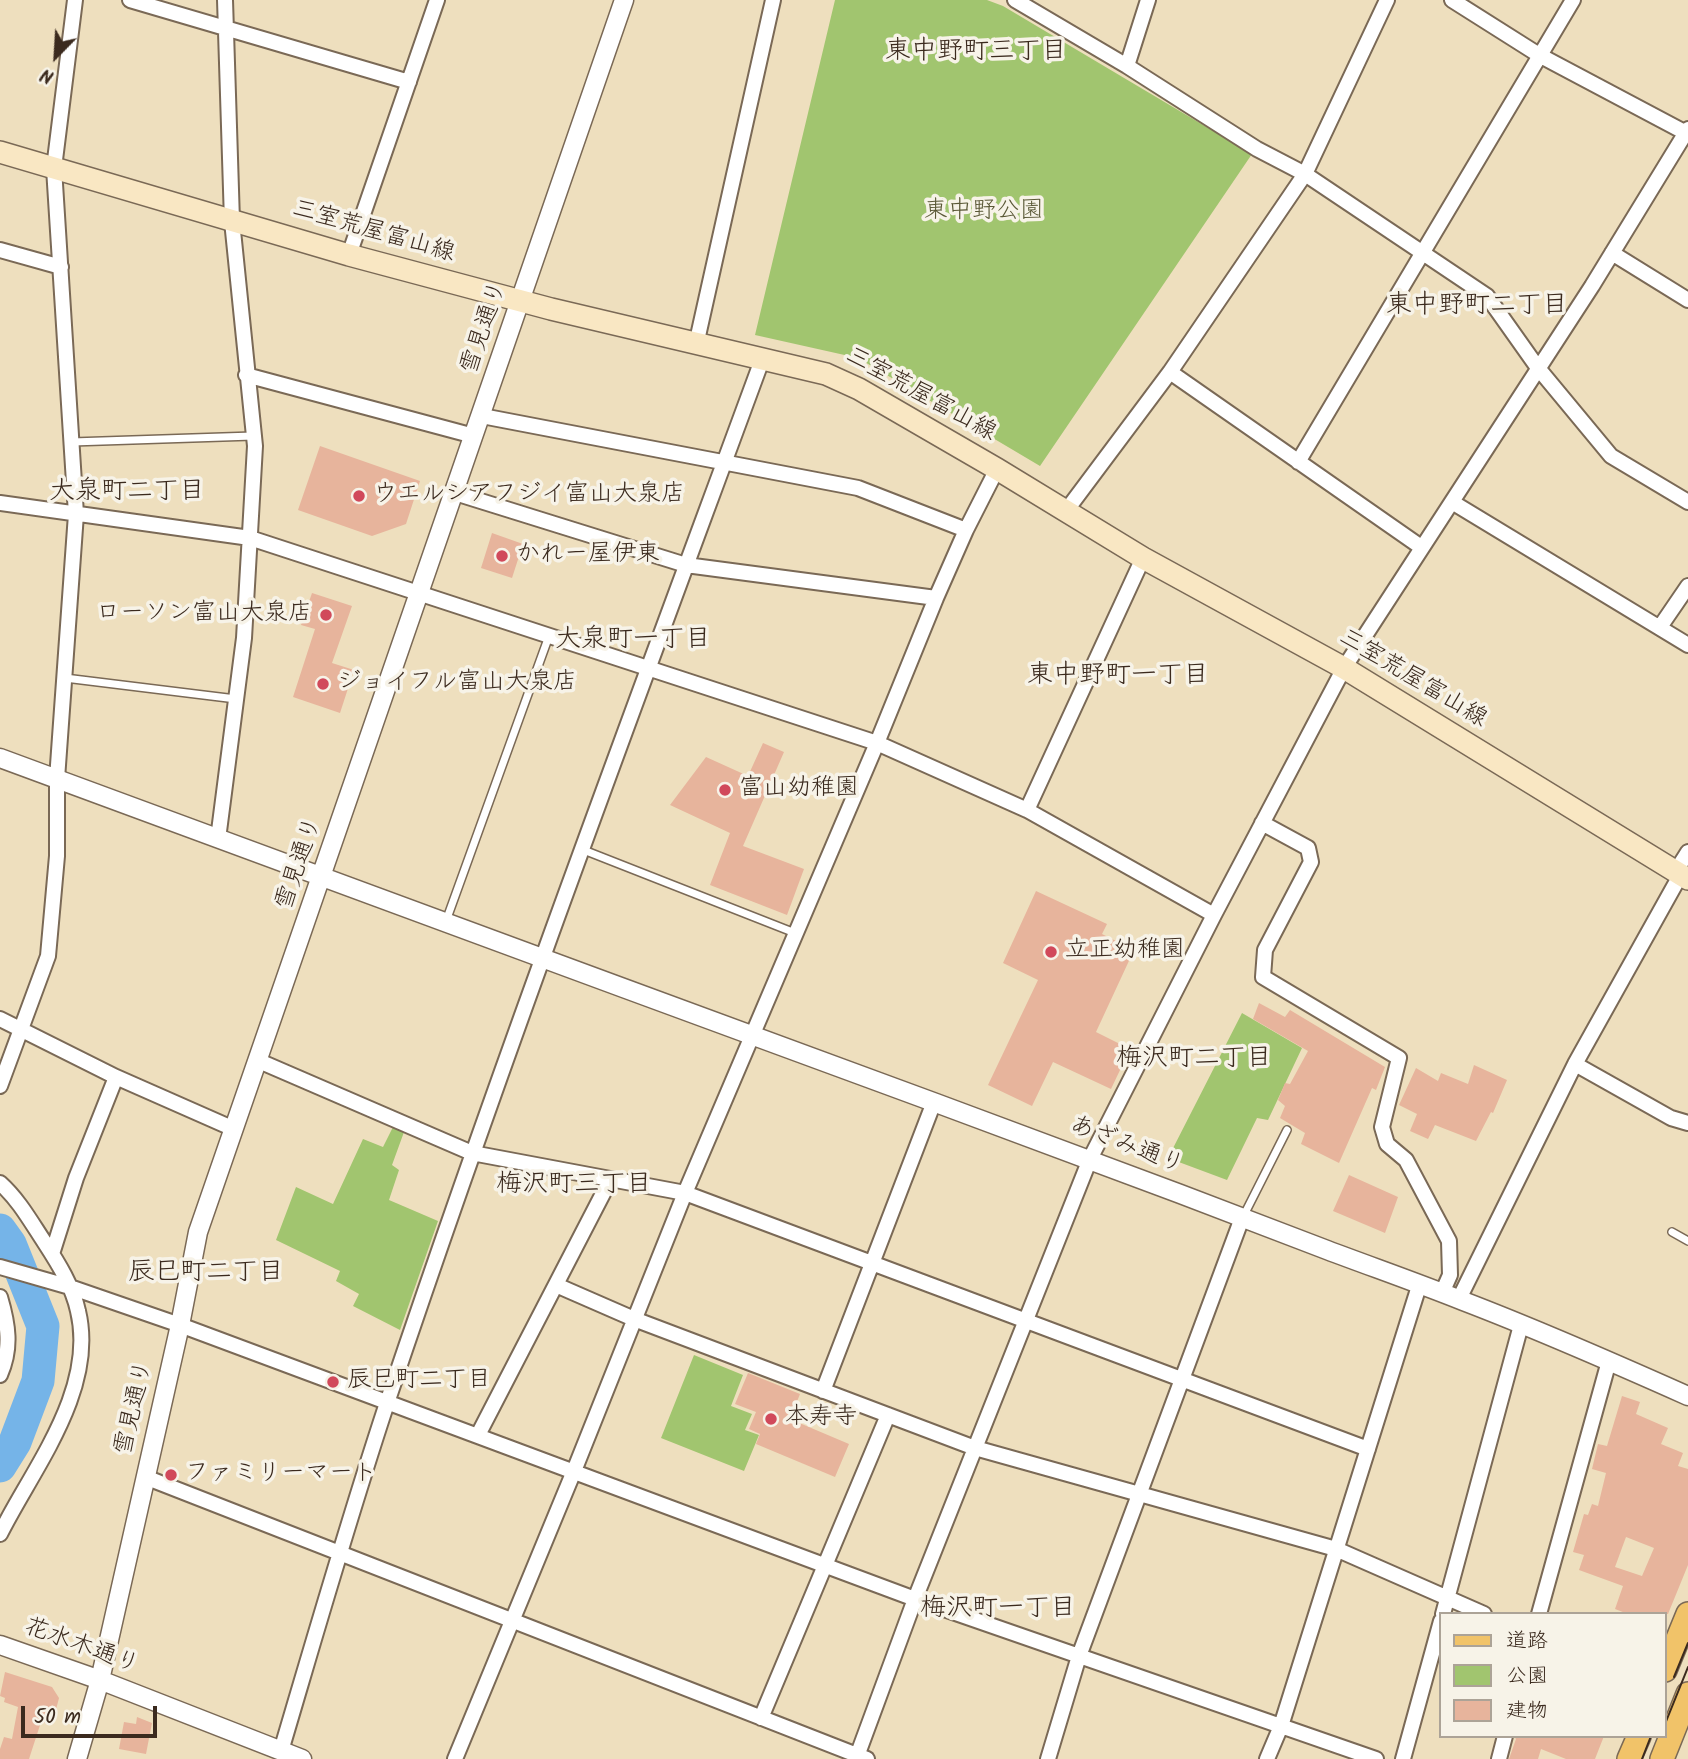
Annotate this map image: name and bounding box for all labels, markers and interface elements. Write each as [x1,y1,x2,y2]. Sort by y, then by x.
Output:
north arrow [21,21,91,91]
district label: 東中野町三丁目 [885,38,1067,70]
text: N [36,59,59,91]
street label: 三室荒屋富山線 [288,196,458,270]
park label: 東中野公園 [924,199,1044,227]
street label: 雪見通り [457,278,515,378]
district label: 東中野町二丁目 [1386,292,1568,324]
street label: 三室荒屋富山線 [840,343,1000,449]
district label: 大泉町二丁目 [49,478,205,510]
place label: ウエルシアフジイ富山大泉店 [373,482,685,510]
marker: ウエルシアフジイ富山大泉店 [351,488,367,504]
place label: かれー屋伊東 [516,542,660,570]
marker: かれー屋伊東 [494,548,510,564]
place label: ローソン富山大泉店 [96,601,312,629]
marker: ローソン富山大泉店 [318,607,334,623]
street label: 三室荒屋富山線 [1333,624,1491,736]
district label: 大泉町一丁目 [555,626,711,658]
district label: 東中野町一丁目 [1027,662,1209,694]
place label: ジョイフル富山大泉店 [337,670,577,698]
marker: ジョイフル富山大泉店 [315,676,331,692]
place label: 富山幼稚園 [739,776,859,804]
marker: 富山幼稚園 [717,782,733,798]
street label: 雪見通り [272,814,330,914]
place label: 立正幼稚園 [1065,938,1185,966]
marker: 立正幼稚園 [1043,944,1059,960]
district label: 梅沢町二丁目 [1116,1045,1272,1077]
street label: あざみ通り [1065,1112,1187,1182]
district label: 梅沢町三丁目 [496,1171,652,1203]
district label: 辰巳町二丁目 [128,1259,284,1291]
street label: 雪見通り [111,1358,161,1458]
place label: 辰巳町二丁目 [347,1368,491,1396]
marker: 辰巳町二丁目 [325,1374,341,1390]
place label: 本寿寺 [785,1405,857,1433]
marker: 本寿寺 [763,1411,779,1427]
place label: ファミリーマート [185,1461,377,1489]
marker: ファミリーマート [163,1467,179,1483]
district label: 梅沢町一丁目 [920,1595,1076,1627]
legend [1440,1612,1667,1738]
street label: 花水木通り [20,1614,142,1682]
text: 道路 [1506,1625,1548,1658]
text: 公園 [1506,1660,1548,1693]
scale bar [24,1692,161,1736]
text: 建物 [1506,1695,1548,1728]
text: 50 m [34,1701,81,1734]

